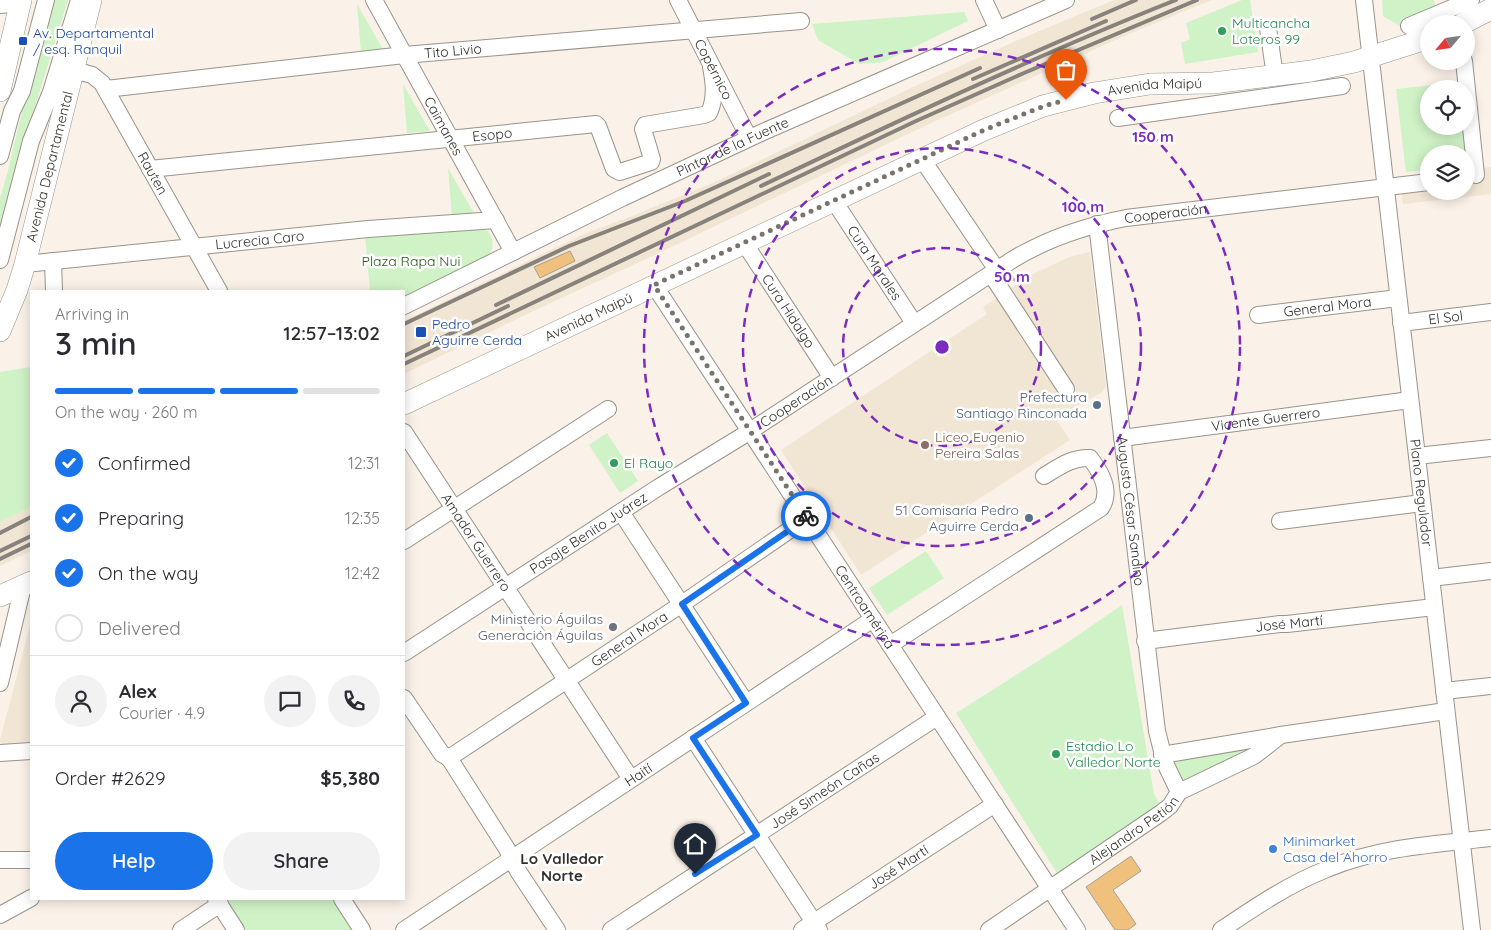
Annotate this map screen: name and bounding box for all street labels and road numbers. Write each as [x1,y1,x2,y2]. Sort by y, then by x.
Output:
street label: Copérnico [691,36,737,103]
street label: Tito Livio [423,39,482,62]
street label: Avenida Maipú [1106,74,1202,100]
street label: Avenida Departamental [22,89,77,244]
street label: Caimanes [420,94,467,159]
street label: Pintor de la Fuente [673,113,791,180]
street label: Esopo [471,124,513,145]
street label: Rauten [134,149,172,198]
street label: Cooperación [1123,199,1208,227]
street label: Cura Morales [843,222,906,304]
street label: Lucrecia Caro [214,227,305,254]
street label: Cura Hidalgo [758,271,819,352]
street label: Avenida Maipú [542,288,635,345]
street label: General Mora [1283,292,1372,321]
street label: El Sol [1427,307,1464,329]
street label: Cooperación [756,371,836,431]
street label: Vicente Guerrero [1210,403,1321,435]
street label: Augusto César Sandino [1113,435,1149,587]
street label: Plano Regulador [1406,438,1436,548]
street label: Pasaje Benito Juárez [526,488,651,578]
street label: Amador Guerrero [438,490,515,595]
street label: Centroamérica [831,562,899,652]
street label: General Mora [587,607,671,671]
street label: José Martí [1254,611,1324,636]
street label: José Simeón Cañas [766,748,883,833]
street label: Haití [621,759,655,790]
street label: Alejandro Petión [1085,793,1183,868]
street label: José Martí [865,841,932,893]

